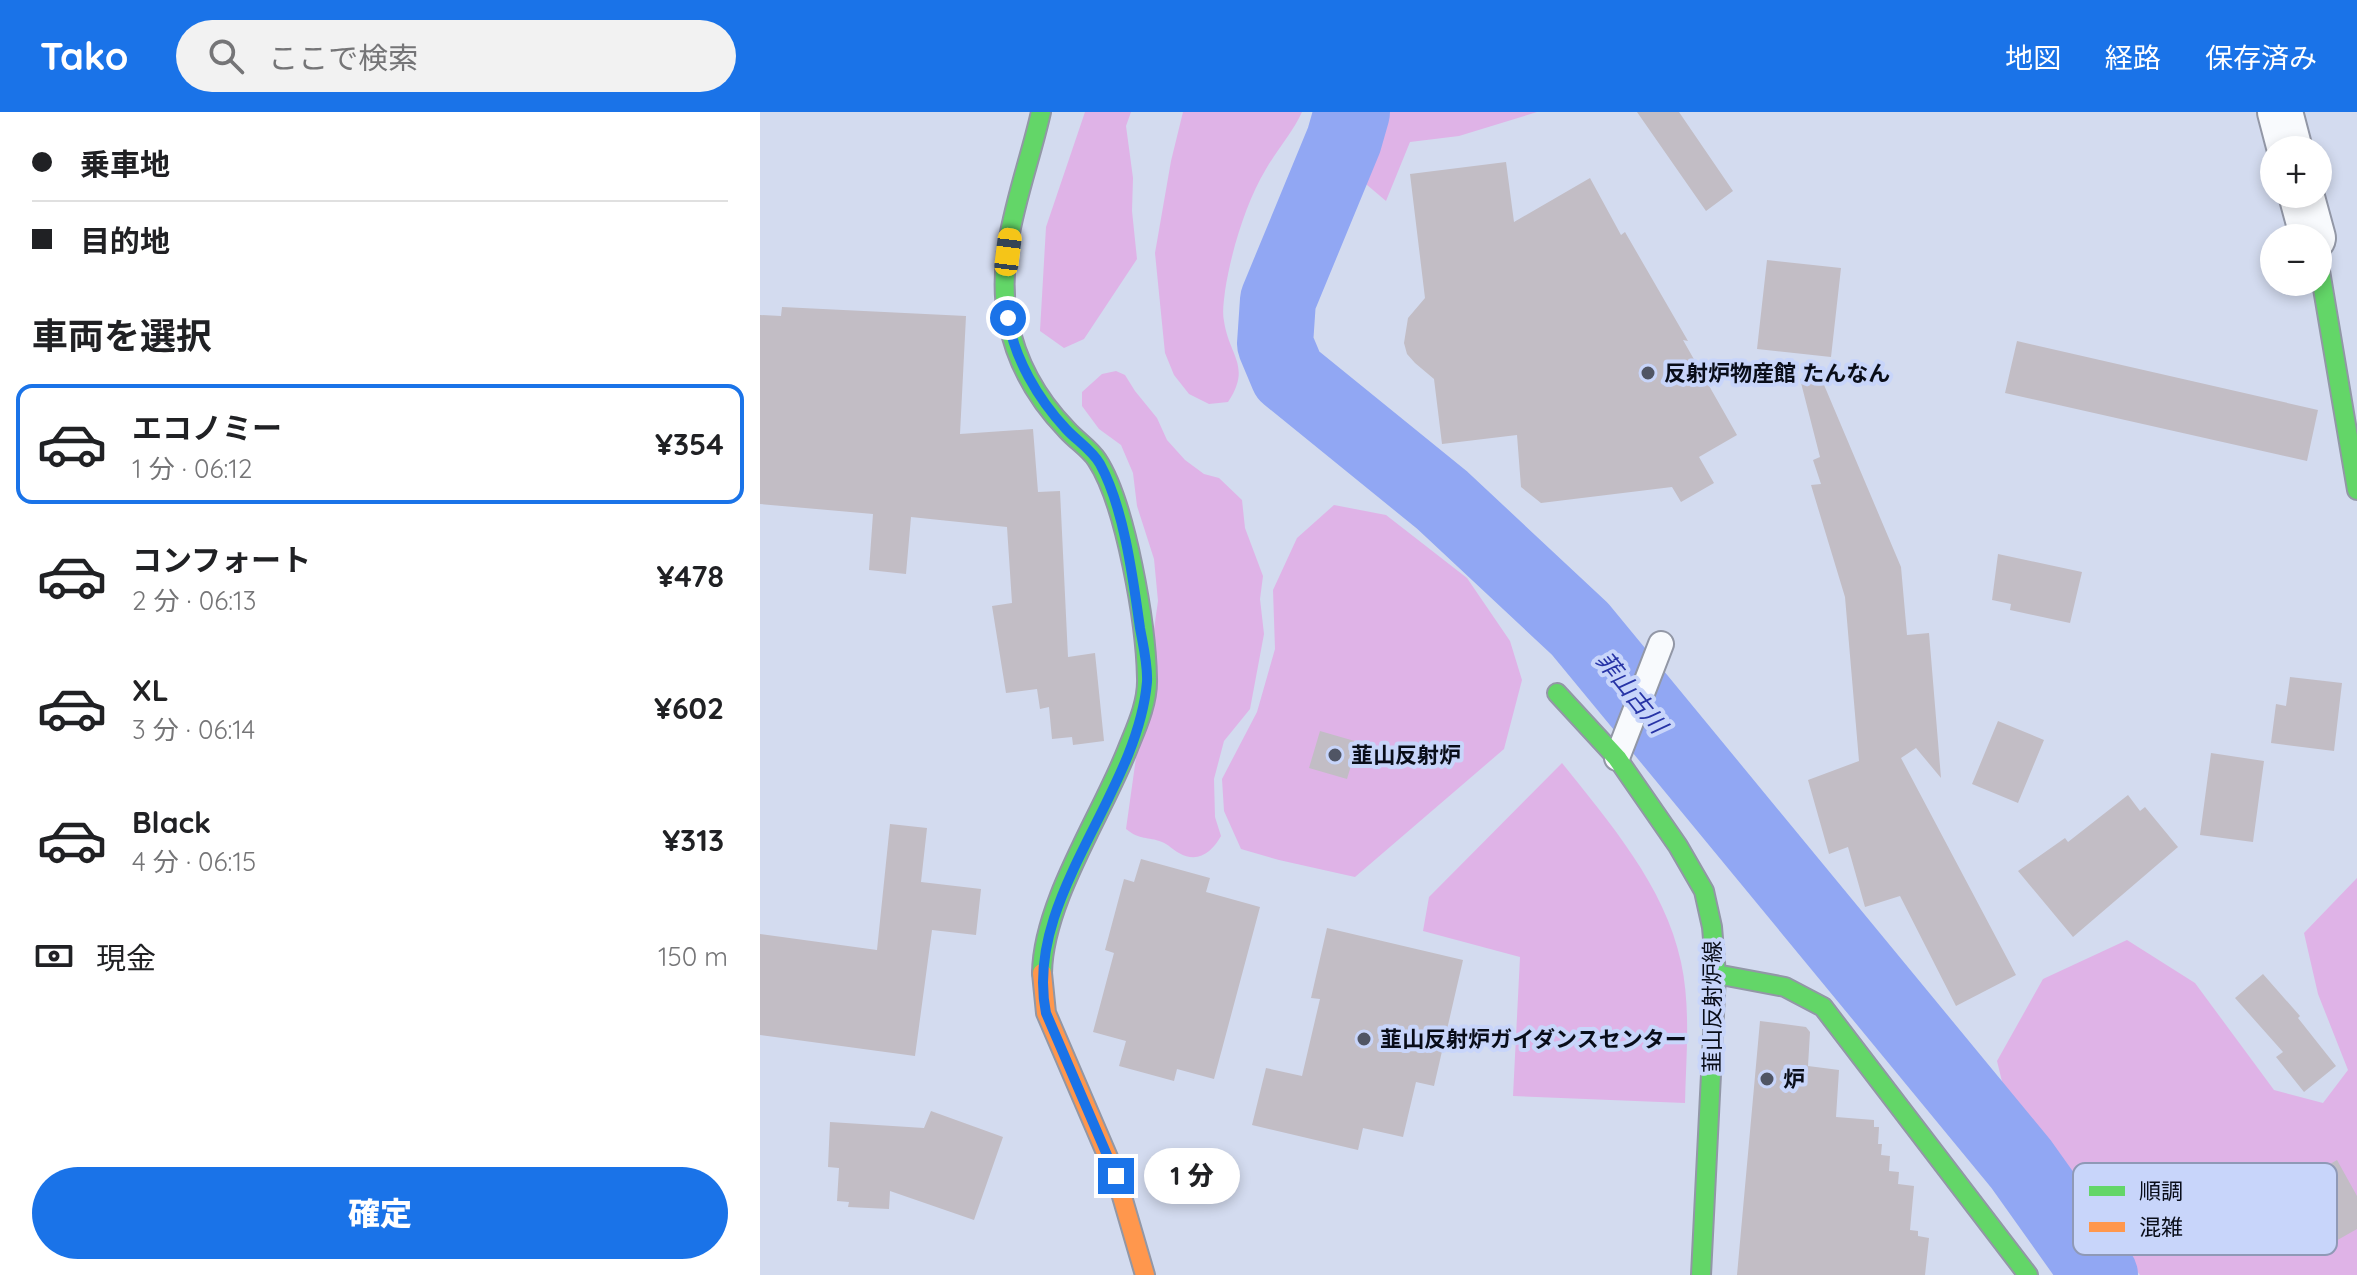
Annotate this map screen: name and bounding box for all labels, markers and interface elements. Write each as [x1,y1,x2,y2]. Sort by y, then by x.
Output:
search box [176,20,736,92]
text: Tako [40,32,128,80]
icon: search [204,34,248,78]
text: ここで検索 [268,39,418,77]
text: 地図 [2005,40,2061,75]
text: 経路 [2105,40,2161,75]
text: 保存済み [2205,40,2317,75]
map controls [2260,136,2332,296]
button: + [2260,136,2332,208]
text: 乗車地 [80,145,170,183]
text: 目的地 [80,222,170,260]
button: − [2260,224,2332,296]
car [993,227,1023,277]
route start [990,300,1026,336]
text: 車両を選択 [32,313,212,358]
place label: 反射炉物産館 たんなん [1664,359,1890,387]
marker: 反射炉物産館 たんなん [1639,364,1657,382]
icon: car [36,408,108,480]
text: エコノミー [132,409,282,447]
text: ¥354 [655,425,724,463]
text: 1 分 · 06:12 [132,452,252,485]
icon: car [36,540,108,612]
text: コンフォート [132,541,311,579]
text: ¥478 [656,557,724,595]
text: 2 分 · 06:13 [132,584,256,617]
water label: 菲山古川 [1590,645,1676,741]
text: XL [132,671,169,709]
icon: car [36,672,108,744]
text: ¥602 [654,689,724,727]
text: 3 分 · 06:14 [132,713,255,746]
place label: 韮山反射炉 [1351,741,1461,769]
marker: 韮山反射炉 [1326,746,1344,764]
text: Black [132,803,211,841]
icon: car [36,804,108,876]
text: ¥313 [662,821,724,859]
text: 4 分 · 06:15 [132,845,256,878]
icon: cash [32,934,76,978]
text: 現金 [96,939,156,977]
text: 150 m [658,940,728,973]
street label: 韮山反射炉線 [1698,941,1726,1073]
place label: 韮山反射炉ガイダンスセンター [1380,1025,1687,1053]
marker: 韮山反射炉ガイダンスセンター [1355,1030,1373,1048]
place label: 炉 [1783,1065,1805,1093]
marker: 炉 [1758,1070,1776,1088]
callout: 1 分 [1144,1148,1240,1204]
route end [1098,1158,1134,1194]
text: 1 分 [1170,1159,1214,1192]
legend [2073,1163,2337,1255]
button: 確定 [32,1167,728,1259]
text: 順調 [2139,1177,2183,1205]
text: 混雑 [2139,1213,2183,1241]

